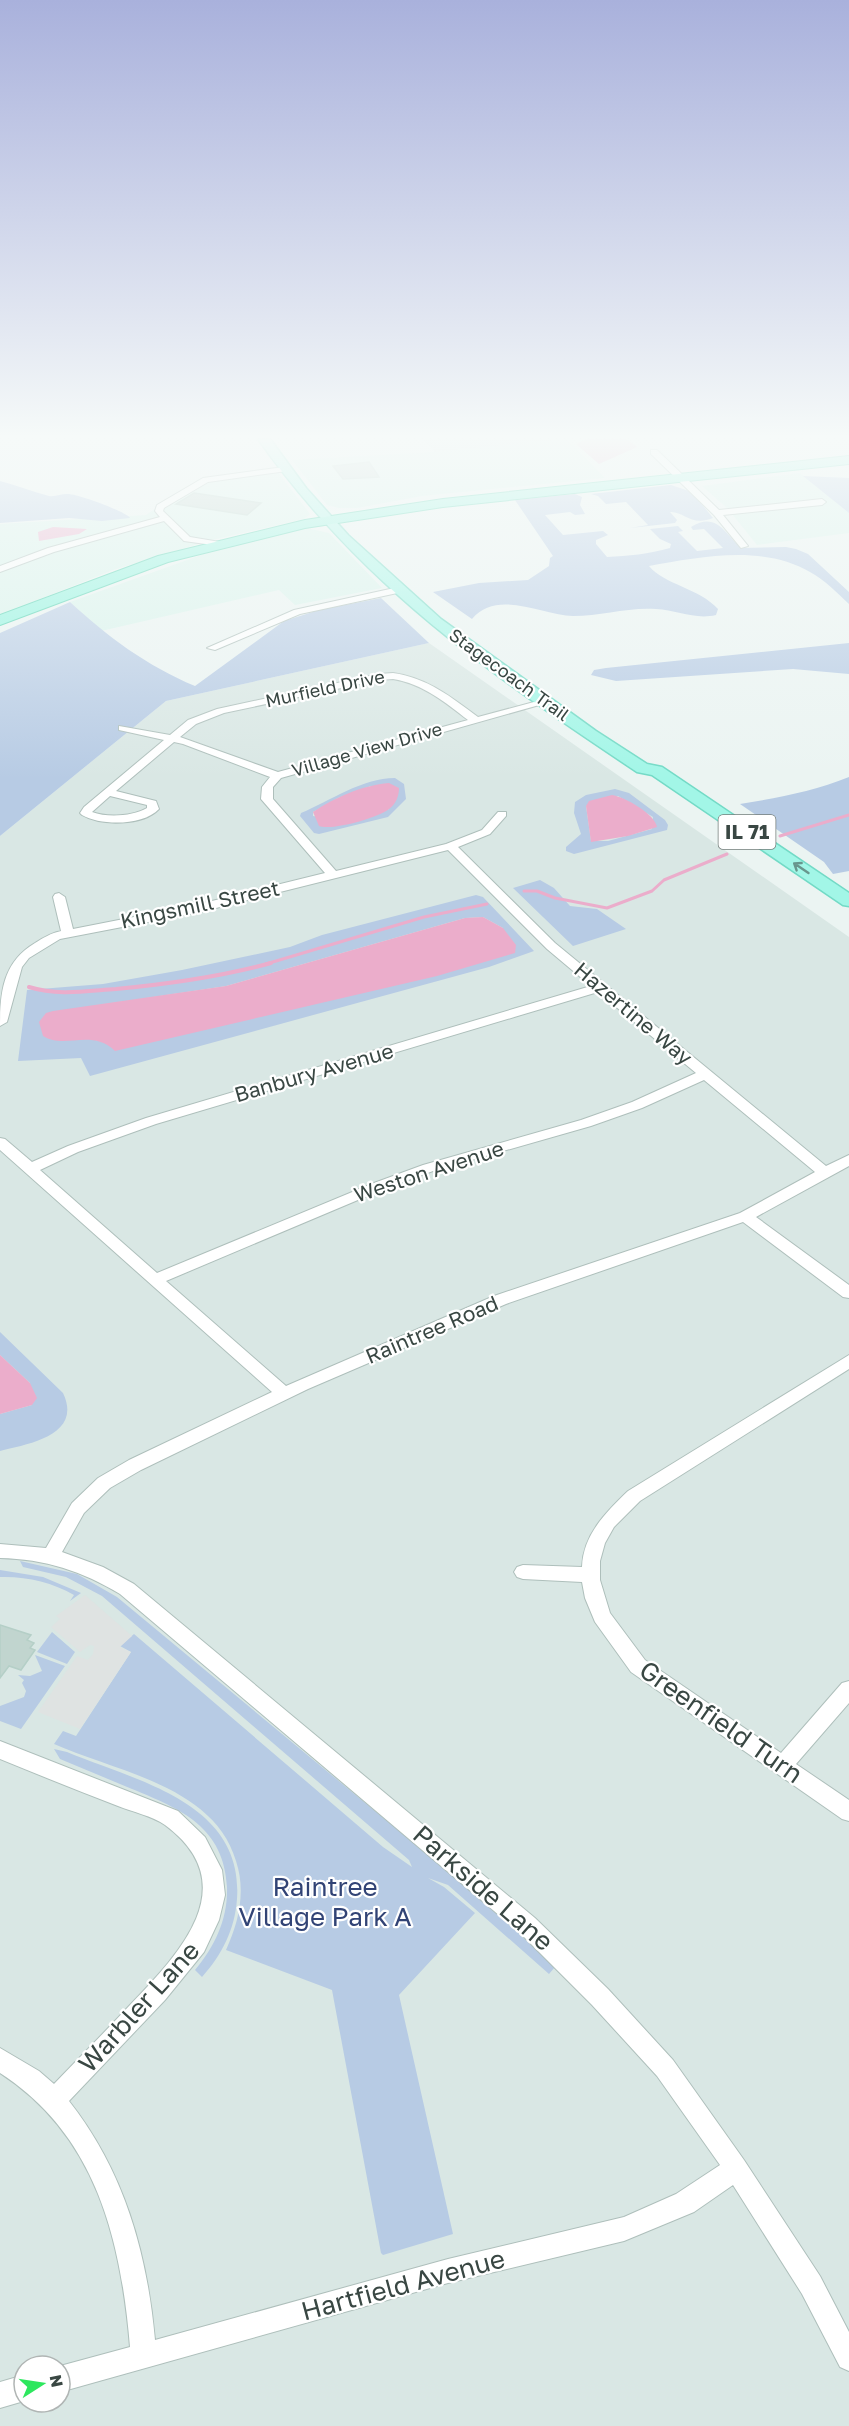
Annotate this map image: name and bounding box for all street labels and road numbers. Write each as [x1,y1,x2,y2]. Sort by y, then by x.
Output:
street label: Stagecoach Trail [445,623,574,725]
street label: Murfield Drive [263,665,386,711]
street label: Village View Drive [289,717,444,781]
road number: IL 71 [718,815,776,849]
street label: Kingsmill Street [118,874,282,934]
street label: Hazertine Way [569,956,698,1070]
street label: Banbury Avenue [231,1037,396,1107]
street label: Weston Avenue [351,1135,507,1208]
street label: Raintree Road [361,1289,502,1369]
street label: Greenfield Turn [634,1654,809,1789]
street label: Parkside Lane [407,1818,560,1957]
street label: Warbler Lane [72,1935,205,2078]
street label: Hartfield Avenue [298,2242,508,2327]

